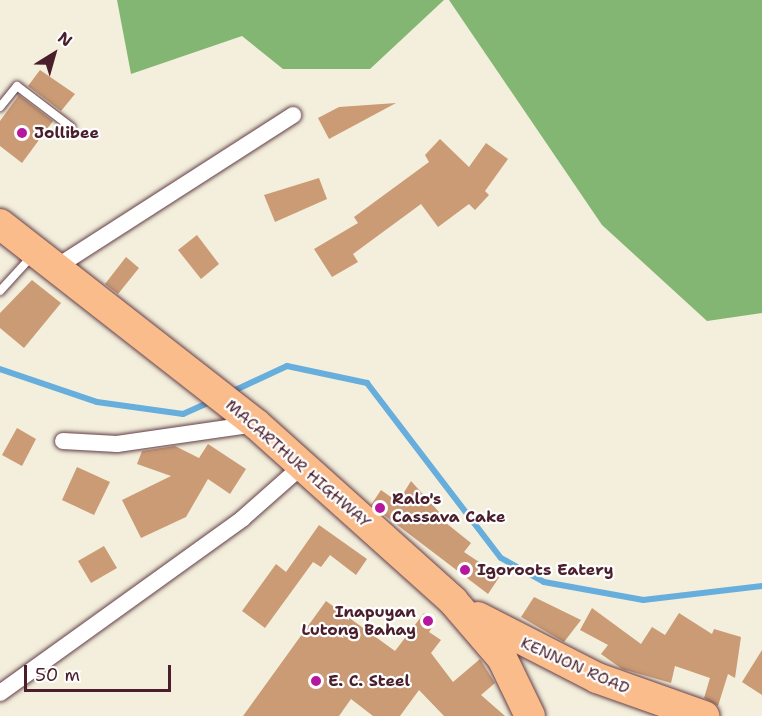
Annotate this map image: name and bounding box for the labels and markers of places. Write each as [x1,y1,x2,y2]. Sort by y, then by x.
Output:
place label: Jollibee [34,123,99,143]
marker: Jollibee [15,126,29,140]
place label: Ralo's Cassava Cake [392,489,506,527]
marker: Ralo's Cassava Cake [373,501,387,515]
place label: Igoroots Eatery [477,560,613,580]
marker: Igoroots Eatery [458,563,472,577]
place label: Inapuyan Lutong Bahay [302,602,416,640]
marker: Inapuyan Lutong Bahay [421,614,435,628]
place label: E. C. Steel [328,671,410,691]
marker: E. C. Steel [309,674,323,688]

